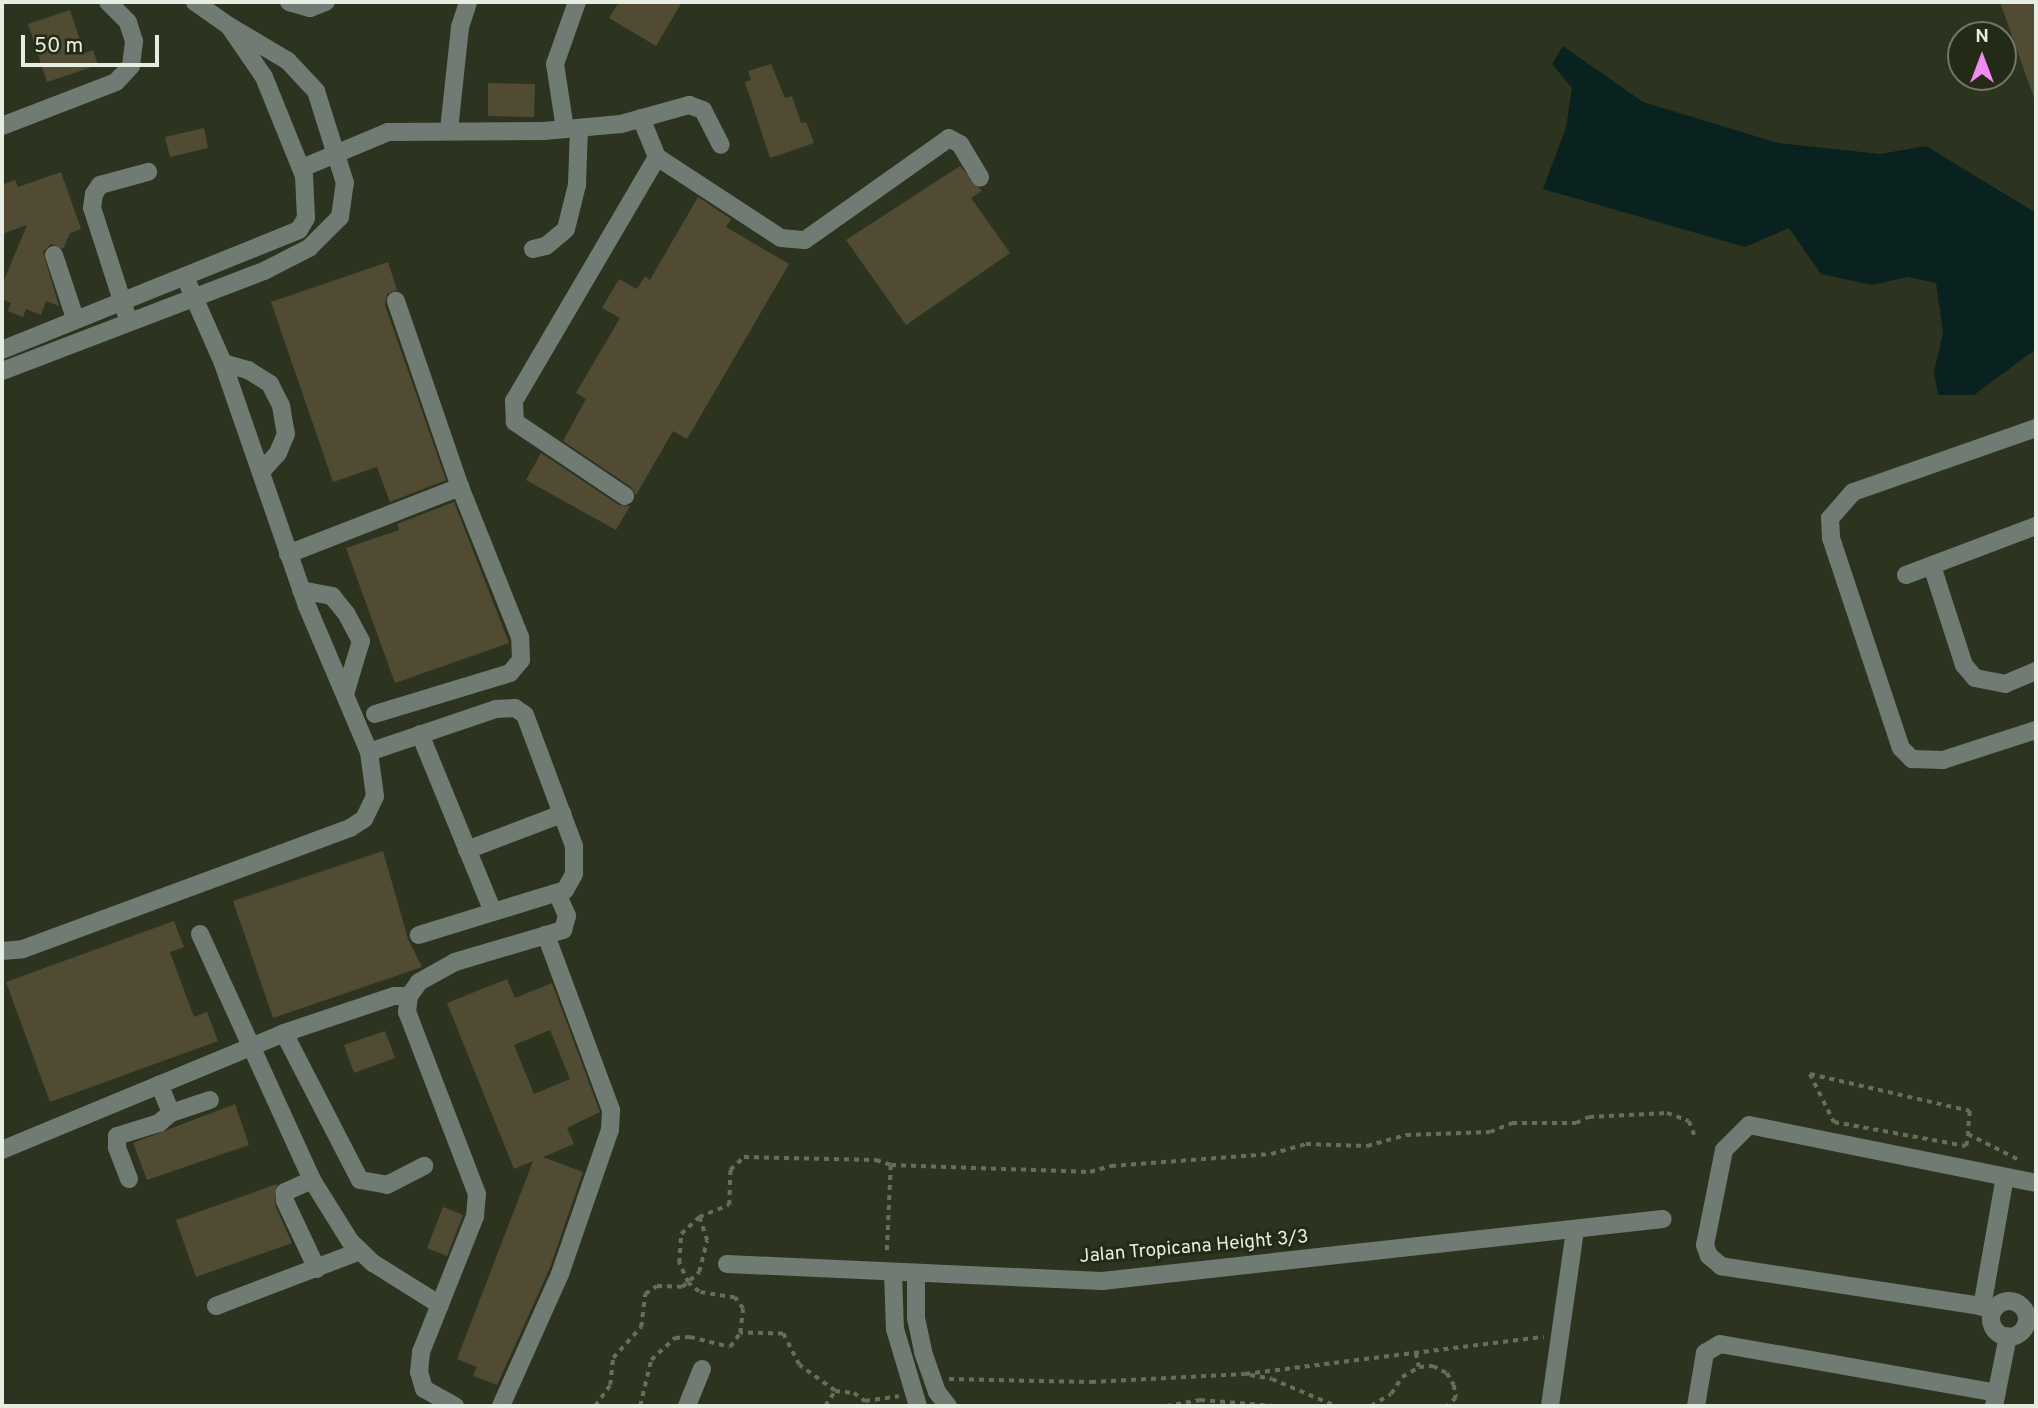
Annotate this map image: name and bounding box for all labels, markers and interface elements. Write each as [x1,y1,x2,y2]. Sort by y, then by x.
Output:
scale bar [24,21,163,65]
north arrow [1947,21,2017,91]
text: N [1975,25,1989,49]
text: 50 m [34,33,83,60]
street label: Jalan Tropicana Height 3/3 [1078,1227,1310,1269]

